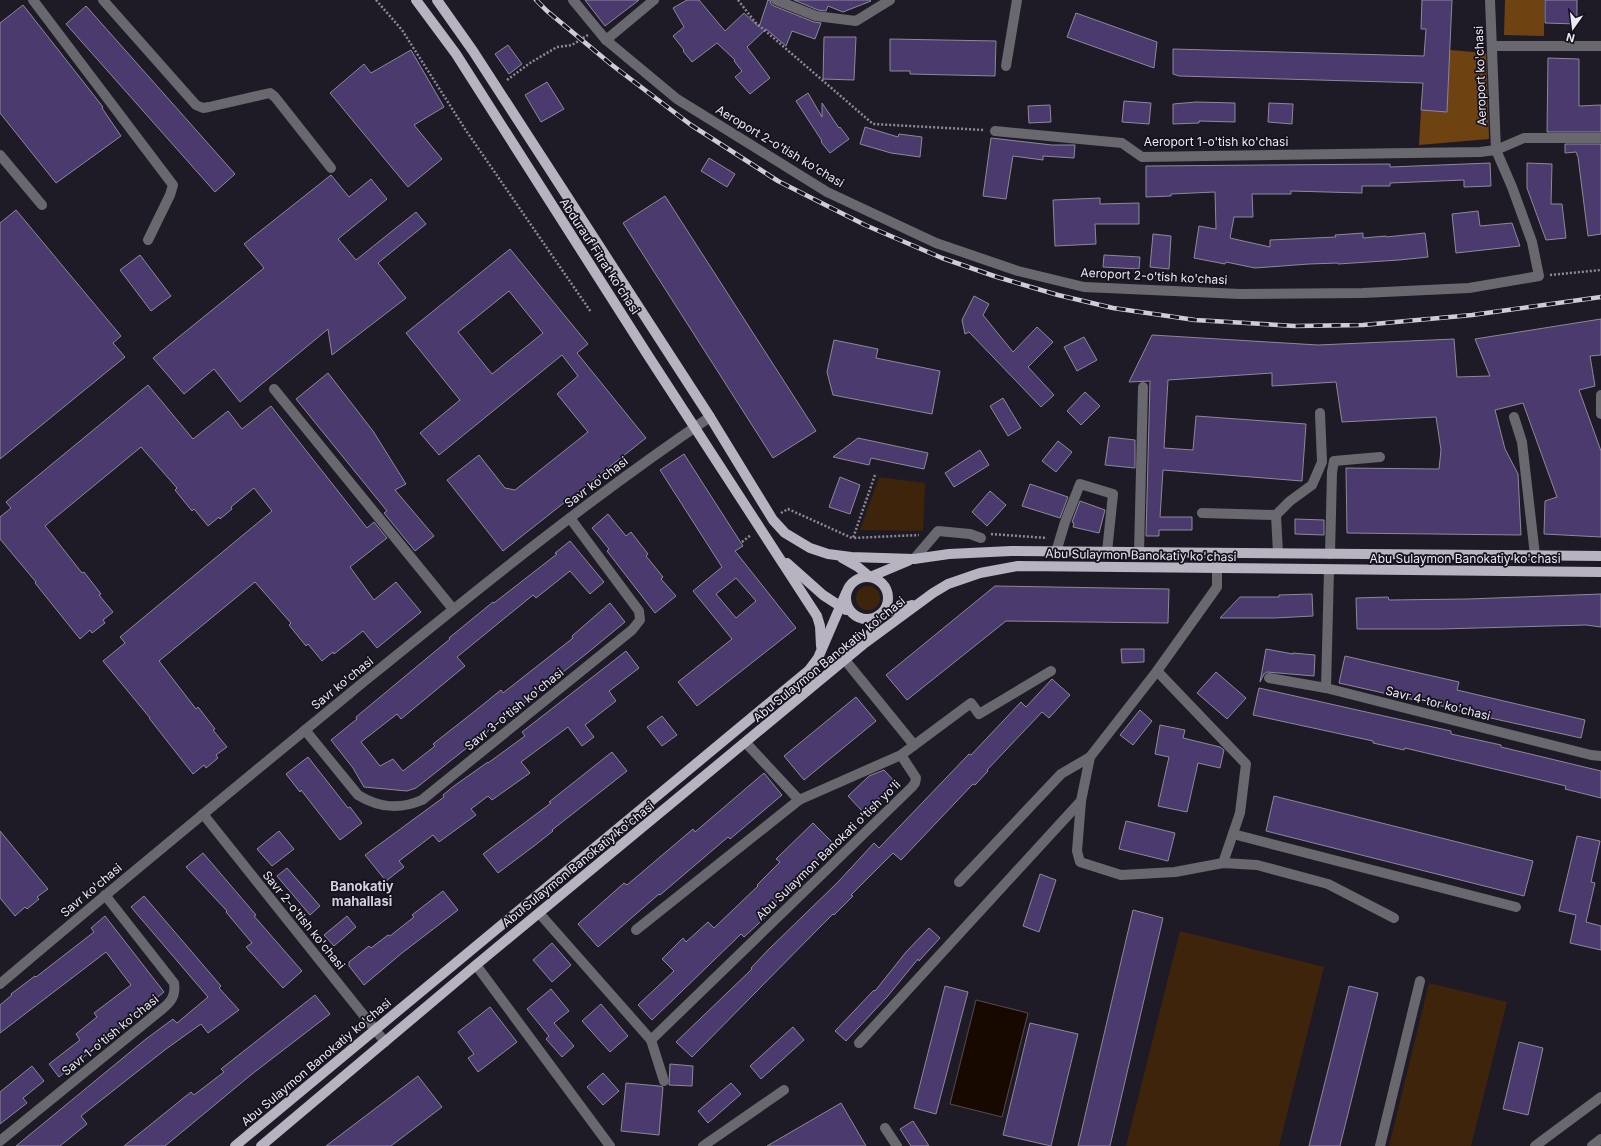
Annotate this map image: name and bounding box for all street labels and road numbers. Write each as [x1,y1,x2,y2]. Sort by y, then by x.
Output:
street label: Aeroport ko'chasi [1471,26,1489,126]
street label: Aeroport 2-o'tish ko'chasi [713,102,847,190]
street label: Aeroport 1-o'tish ko'chasi [1144,134,1288,149]
street label: Abdurauf Fitrat ko'chasi [557,195,643,317]
street label: Aeroport 2-o'tish ko'chasi [1080,265,1228,287]
street label: Savr ko'chasi [561,453,631,511]
street label: Abu Sulaymon Banokatiy ko'chasi [1045,546,1237,564]
street label: Abu Sulaymon Banokatiy ko'chasi [1369,551,1561,566]
street label: Abu Sulaymon Banokatiy ko'chasi [750,593,908,725]
street label: Savr ko'chasi [308,653,376,713]
street label: Savr 3-o'tish ko'chasi [462,664,566,753]
street label: Savr 4-tor ko'chasi [1384,683,1492,723]
street label: Abu Sulaymon Banokati o'tish yo'li [753,777,903,923]
street label: Abu Sulaymon Banokatiy ko'chasi [499,798,657,930]
street label: Savr ko'chasi [57,860,125,920]
street label: Savr 2-o'tish ko'chasi [260,868,348,972]
street label: Savr 1-o'tish ko'chasi [59,991,162,1079]
street label: Abu Sulaymon Banokatiy ko'chasi [238,995,394,1129]

